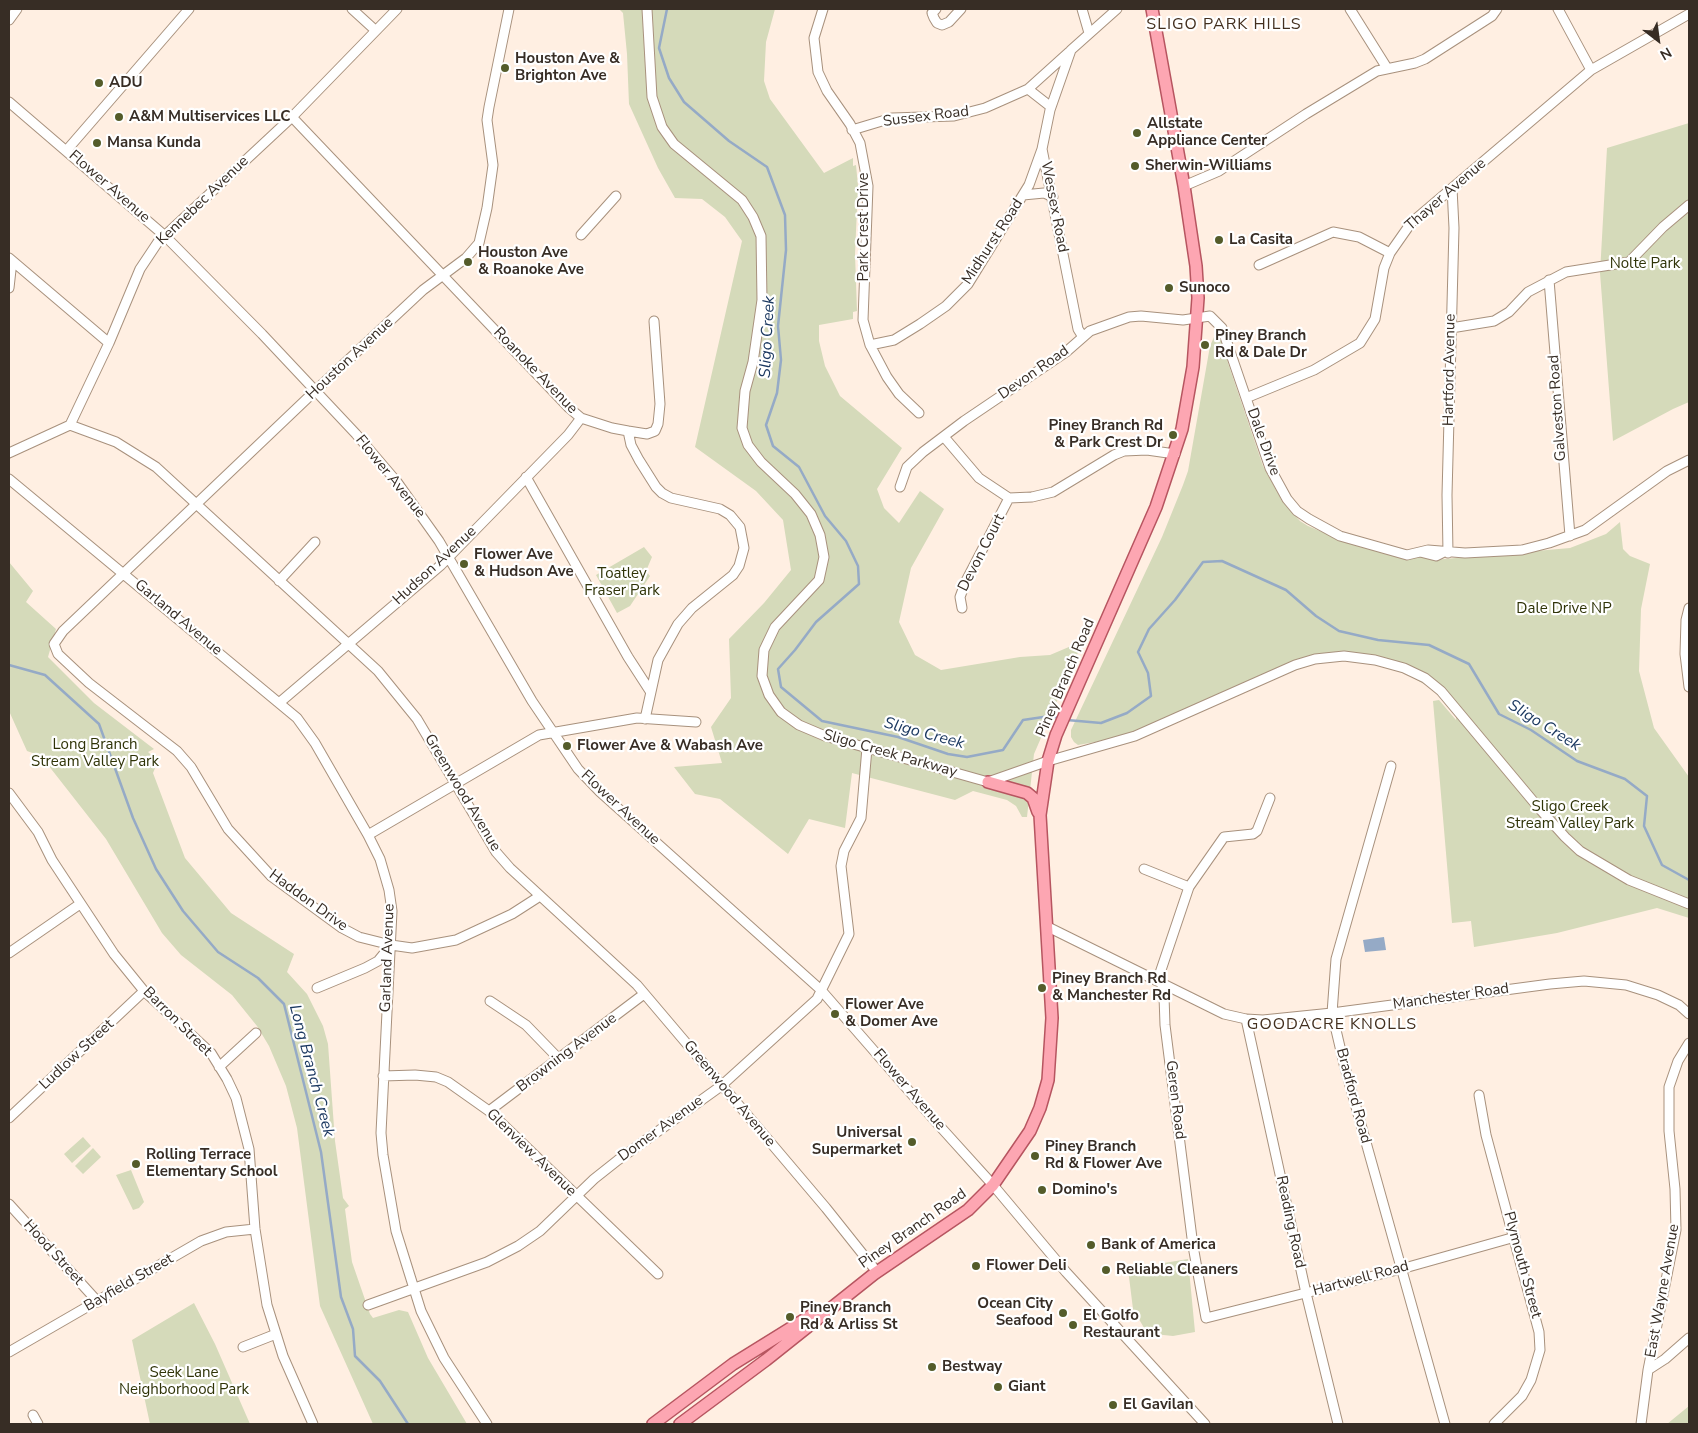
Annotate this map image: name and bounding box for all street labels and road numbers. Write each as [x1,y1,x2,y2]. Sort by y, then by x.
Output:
street label: Sussex Road [882,103,970,131]
street label: Flower Avenue [65,147,153,227]
street label: Kennebec Avenue [153,153,253,249]
street label: Thayer Avenue [1402,155,1490,235]
street label: Wessex Road [1036,160,1072,254]
street label: Park Crest Drive [855,173,873,281]
street label: Midhurst Road [959,196,1027,288]
street label: Houston Avenue [303,314,397,404]
street label: Hartford Avenue [1440,314,1460,426]
street label: Roanoke Avenue [489,324,581,418]
street label: Devon Road [995,342,1073,404]
street label: Galveston Road [1545,354,1571,462]
street label: Dale Drive [1242,406,1284,478]
street label: Flower Avenue [351,432,429,522]
street label: Devon Court [955,511,1009,595]
street label: Hudson Avenue [390,523,480,609]
street label: Garland Avenue [131,576,225,660]
street label: Piney Branch Road [1033,616,1099,740]
street label: Sligo Creek Parkway [821,726,959,782]
street label: Greenwood Avenue [420,731,504,855]
street label: Flower Avenue [577,767,663,849]
street label: Haddon Drive [265,866,351,936]
street label: Garland Avenue [377,903,399,1013]
street label: Manchester Road [1392,980,1510,1014]
street label: Barron Street [139,984,215,1060]
street label: Browning Avenue [513,1010,621,1096]
street label: Ludlow Street [36,1016,118,1094]
street label: Greenwood Avenue [679,1037,779,1151]
street label: Flower Avenue [869,1046,949,1134]
street label: Bradford Road [1332,1046,1374,1146]
street label: Geren Road [1161,1060,1189,1140]
street label: Domer Avenue [615,1092,707,1166]
street label: Glenview Avenue [482,1105,580,1201]
street label: Reading Road [1271,1174,1309,1270]
street label: Piney Branch Road [856,1185,970,1273]
street label: Plymouth Street [1499,1210,1545,1320]
street label: Hood Street [19,1217,87,1289]
street label: East Wayne Avenue [1642,1223,1684,1359]
street label: Bayfield Street [81,1250,177,1316]
street label: Hartwell Road [1311,1258,1411,1300]

